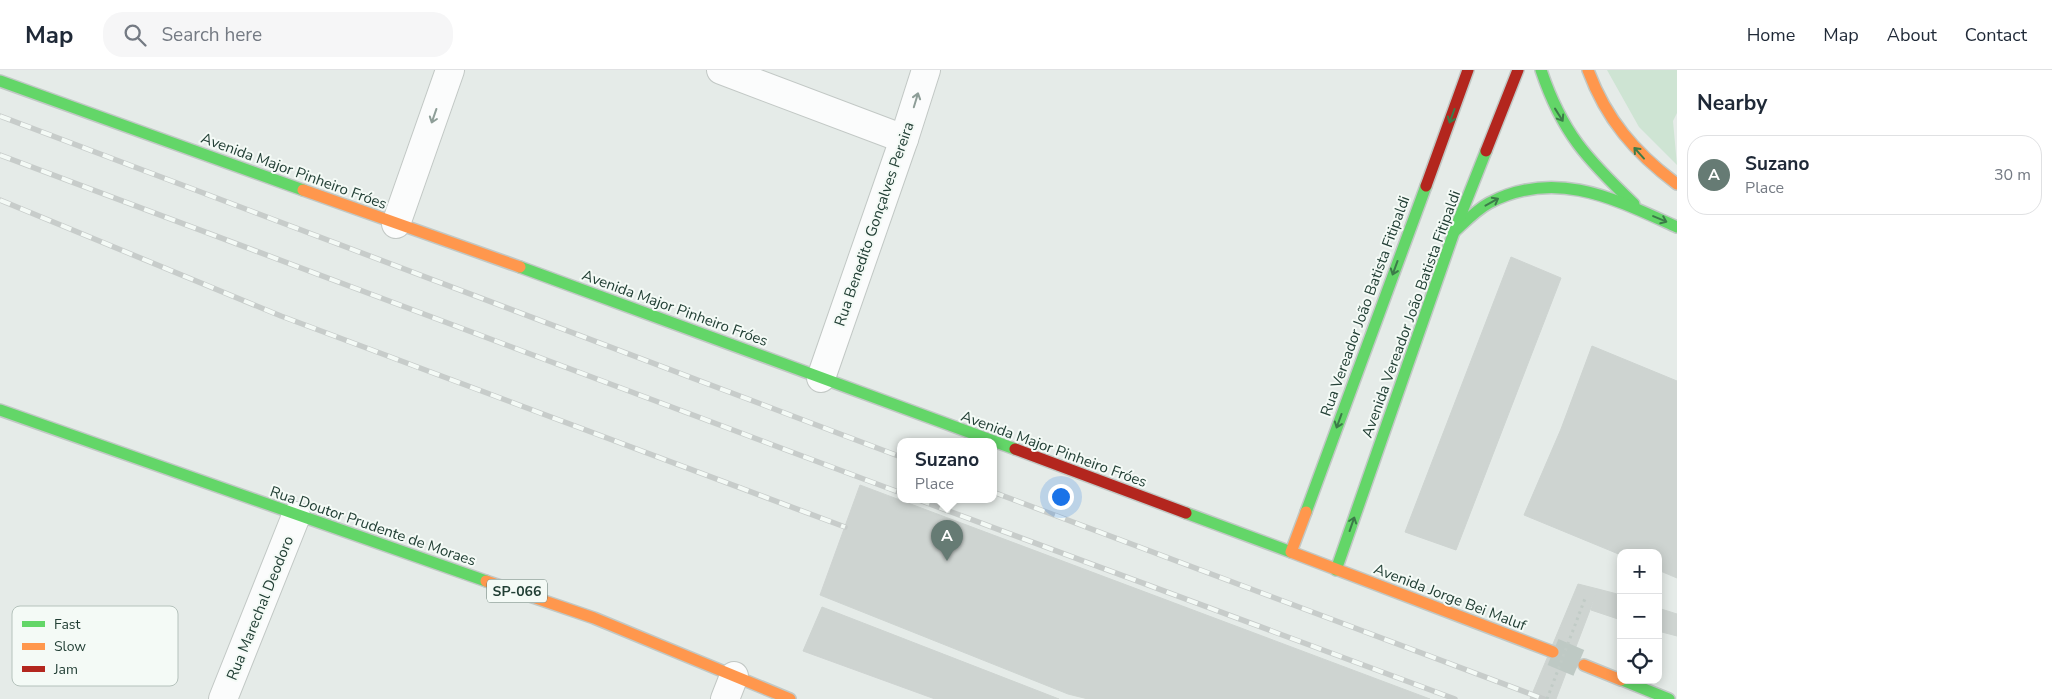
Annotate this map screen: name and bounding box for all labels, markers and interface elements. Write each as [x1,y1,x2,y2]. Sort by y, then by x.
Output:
search box [103,12,453,57]
text: Map [25,19,73,51]
icon: search [121,21,149,49]
text: Search here [161,22,262,48]
text: Home [1747,23,1795,47]
text: Map [1823,23,1859,47]
text: About [1887,23,1937,47]
text: Contact [1965,23,2027,47]
text: Nearby [1697,89,1767,117]
one-way arrow [912,93,922,109]
one-way arrow [429,108,438,123]
one-way arrow [1447,108,1456,123]
one-way arrow [1554,108,1564,122]
street label: Rua Benedito Gonçalves Pereira [830,119,918,329]
street label: Avenida Major Pinheiro Fróes [198,128,390,214]
one-way arrow [1633,147,1645,160]
text: Suzano [1745,151,1809,177]
text: A [1708,164,1720,186]
text: 30 m [1994,164,2031,186]
text: Place [1745,177,1784,199]
street label: Avenida Vereador João Batista Fitipaldi [1357,188,1465,440]
street label: Rua Vereador João Batista Fitipaldi [1316,193,1414,419]
one-way arrow [1485,197,1500,207]
one-way arrow [1652,215,1667,225]
one-way arrow [1390,260,1399,276]
street label: Avenida Major Pinheiro Fróes [579,265,771,351]
street label: Avenida Major Pinheiro Fróes [958,406,1150,492]
one-way arrow [1334,413,1343,428]
popup [897,438,997,503]
text: Suzano [915,447,979,473]
text: Place [915,473,954,495]
street label: Rua Doutor Prudente de Moraes [267,481,479,571]
your location [1048,484,1074,510]
one-way arrow [1348,516,1358,532]
pin: A [931,520,963,561]
street label: Rua Marechal Deodoro [222,533,298,683]
map controls [1617,549,1662,684]
button: + [1617,549,1662,594]
street label: Avenida Jorge Bei Maluf [1371,559,1530,636]
road number: SP-066 [487,580,547,602]
button: − [1617,594,1662,639]
legend [12,606,178,686]
text: Fast [54,615,80,634]
text: Slow [54,637,86,656]
button: locate [1617,639,1662,684]
text: Jam [53,660,78,679]

